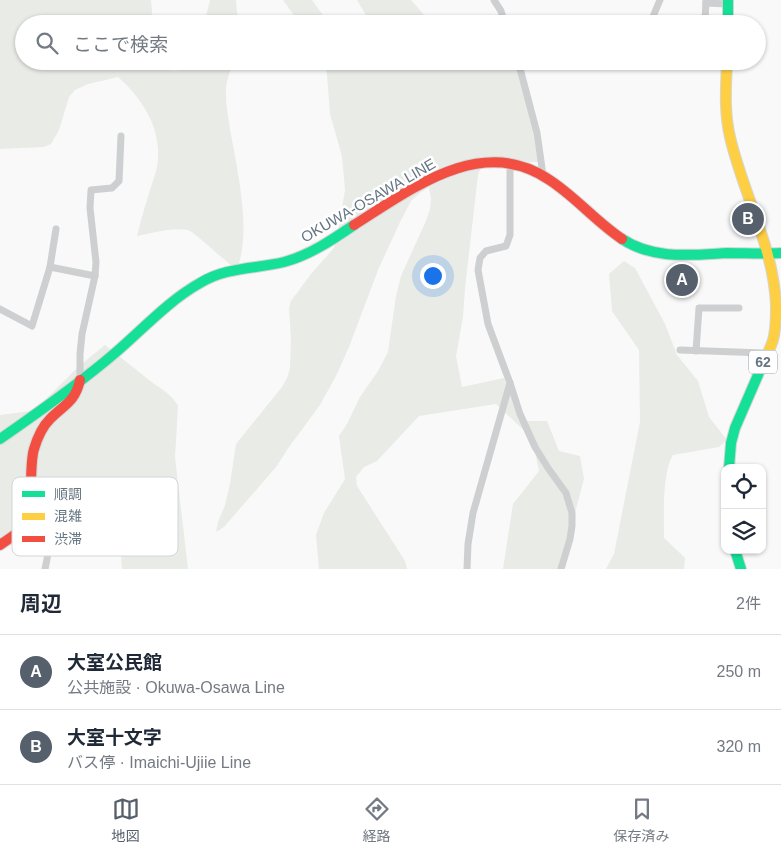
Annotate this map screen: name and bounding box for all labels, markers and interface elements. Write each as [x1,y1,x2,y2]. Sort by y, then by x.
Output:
search box [15,15,766,70]
icon: search [33,29,61,57]
text: ここで検索 [73,34,168,55]
street label: OKUWA-OSAWA LINE [298,155,438,245]
pin: B [732,200,764,238]
pin: A [666,261,698,299]
your location [420,263,446,289]
road number: 62 [749,351,777,374]
map controls [721,464,766,554]
button: locate [721,464,766,509]
legend [12,477,178,556]
text: 順調 [54,486,82,502]
text: 混雑 [54,508,82,524]
button: layers [721,509,766,554]
text: 渋滞 [54,531,82,547]
text: 周辺 [20,592,62,615]
text: 2件 [736,595,761,612]
text: 大室公民館 [67,652,162,673]
text: A [30,663,42,680]
text: 250 m [717,663,761,680]
text: 公共施設 · Okuwa-Osawa Line [67,679,285,696]
text: 大室十文字 [67,727,162,748]
text: B [30,738,42,755]
text: 320 m [717,738,761,755]
text: バス停 · Imaichi-Ujiie Line [67,754,251,771]
tab: 地図 [112,795,140,845]
tab: 経路 [363,795,391,845]
tab: 保存済み [614,795,670,845]

